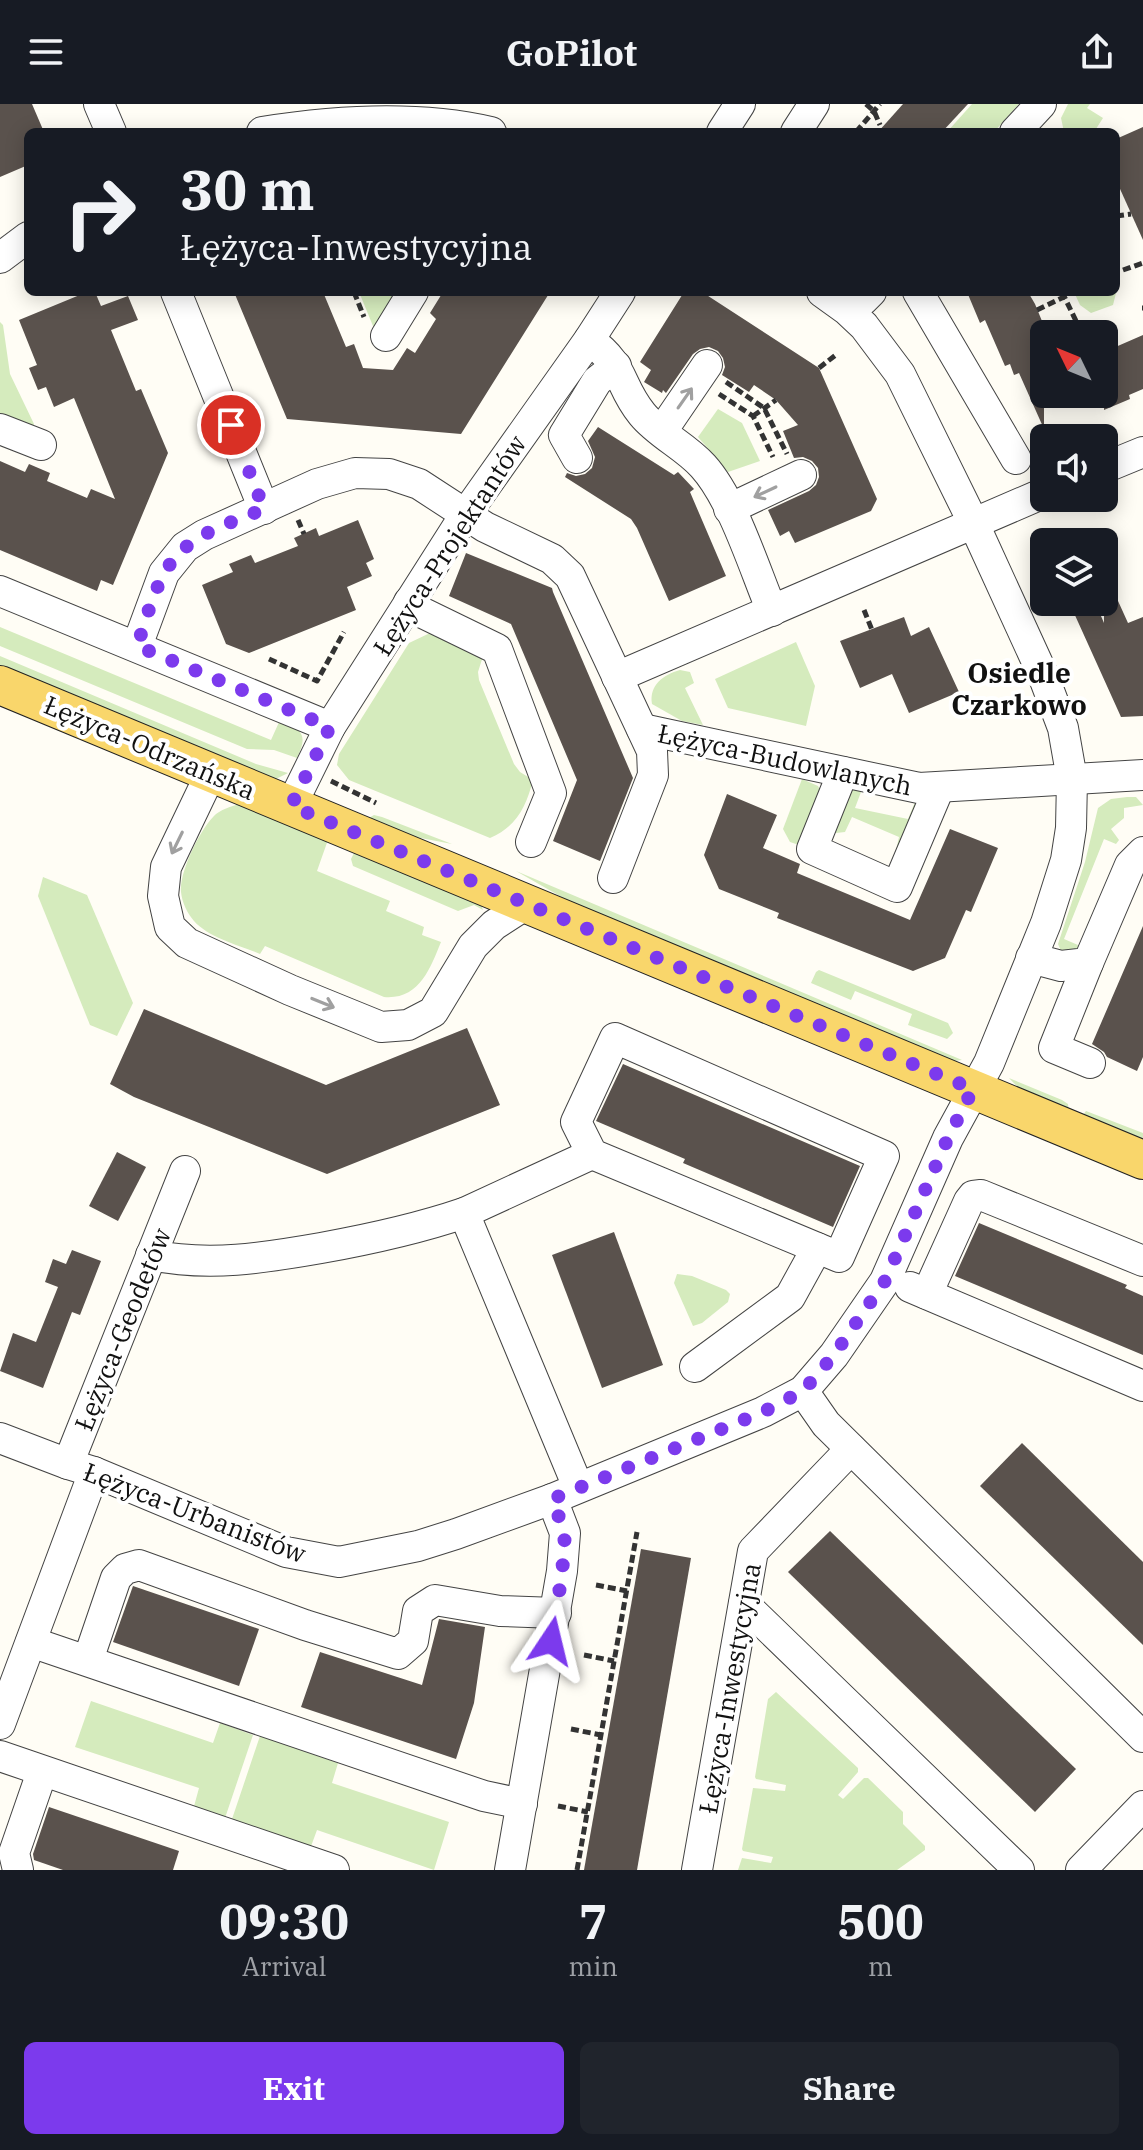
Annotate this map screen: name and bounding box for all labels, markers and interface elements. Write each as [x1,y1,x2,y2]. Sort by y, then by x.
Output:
text: GoPilot [506,29,637,76]
icon: menu [24,30,68,74]
icon: share [1075,30,1119,74]
text: 30 m [180,153,315,225]
icon: right [48,160,152,264]
text: Łężyca-Inwestycyjna [180,223,532,270]
north arrow [1030,320,1118,408]
map controls [1030,320,1118,616]
one-way arrow [677,388,693,410]
pin [197,391,265,459]
icon: arrive [209,403,253,447]
button: sound [1030,424,1118,512]
street label: Łężyca-Projektantów [365,428,533,662]
one-way arrow [753,485,777,500]
button: layers [1030,528,1118,616]
district label: Osiedle Czarkowo [951,654,1087,723]
street label: Łężyca-Odrzańska [39,687,261,807]
street label: Łężyca-Budowlanych [655,715,915,803]
one-way arrow [169,831,184,855]
one-way arrow [310,997,335,1011]
street label: Łężyca-Geodetów [66,1223,178,1435]
street label: Łężyca-Urbanistów [79,1454,311,1570]
street label: Łężyca-Inwestycyjna [690,1560,768,1816]
position arrow [509,1599,593,1683]
text: 09:30 [219,1890,349,1952]
text: 7 [579,1890,608,1952]
text: 500 [837,1890,924,1952]
text: Arrival [242,1949,326,1983]
text: min [568,1949,618,1983]
text: m [868,1949,893,1983]
button: Exit [24,2042,564,2134]
button: Share [580,2042,1119,2134]

